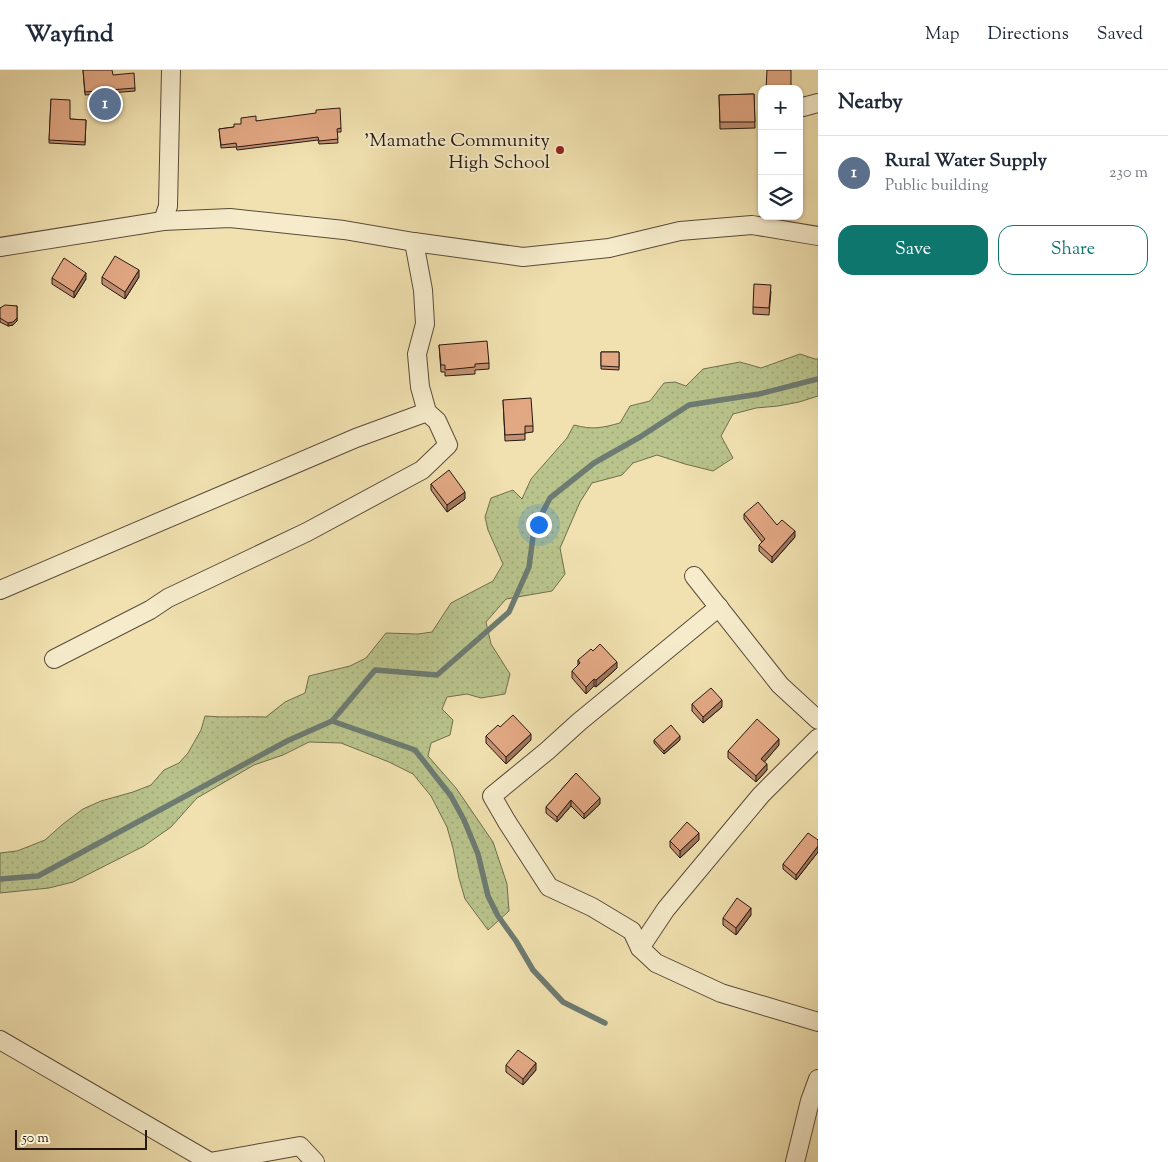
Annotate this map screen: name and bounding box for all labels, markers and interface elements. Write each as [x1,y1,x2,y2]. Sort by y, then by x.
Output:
text: Wayfind [25,18,113,52]
text: Map [925,22,960,48]
text: Directions [988,22,1069,48]
text: Saved [1097,22,1143,48]
pin: 1 [89,85,121,123]
map controls [758,85,803,220]
button: + [758,85,803,130]
text: Nearby [838,88,903,118]
place label: 'Mamathe Community High School [364,128,551,177]
button: − [758,130,803,175]
marker: 'Mamathe Community High School [554,144,566,156]
text: Rural Water Supply [885,148,1047,175]
text: 1 [851,162,857,185]
text: 230 m [1109,162,1148,185]
button: layers [758,175,803,220]
text: Public building [885,175,989,198]
button: Save [838,225,988,275]
button: Share [998,225,1148,275]
your location [526,512,552,538]
scale bar [15,1127,148,1150]
text: 50 m [22,1129,49,1149]

